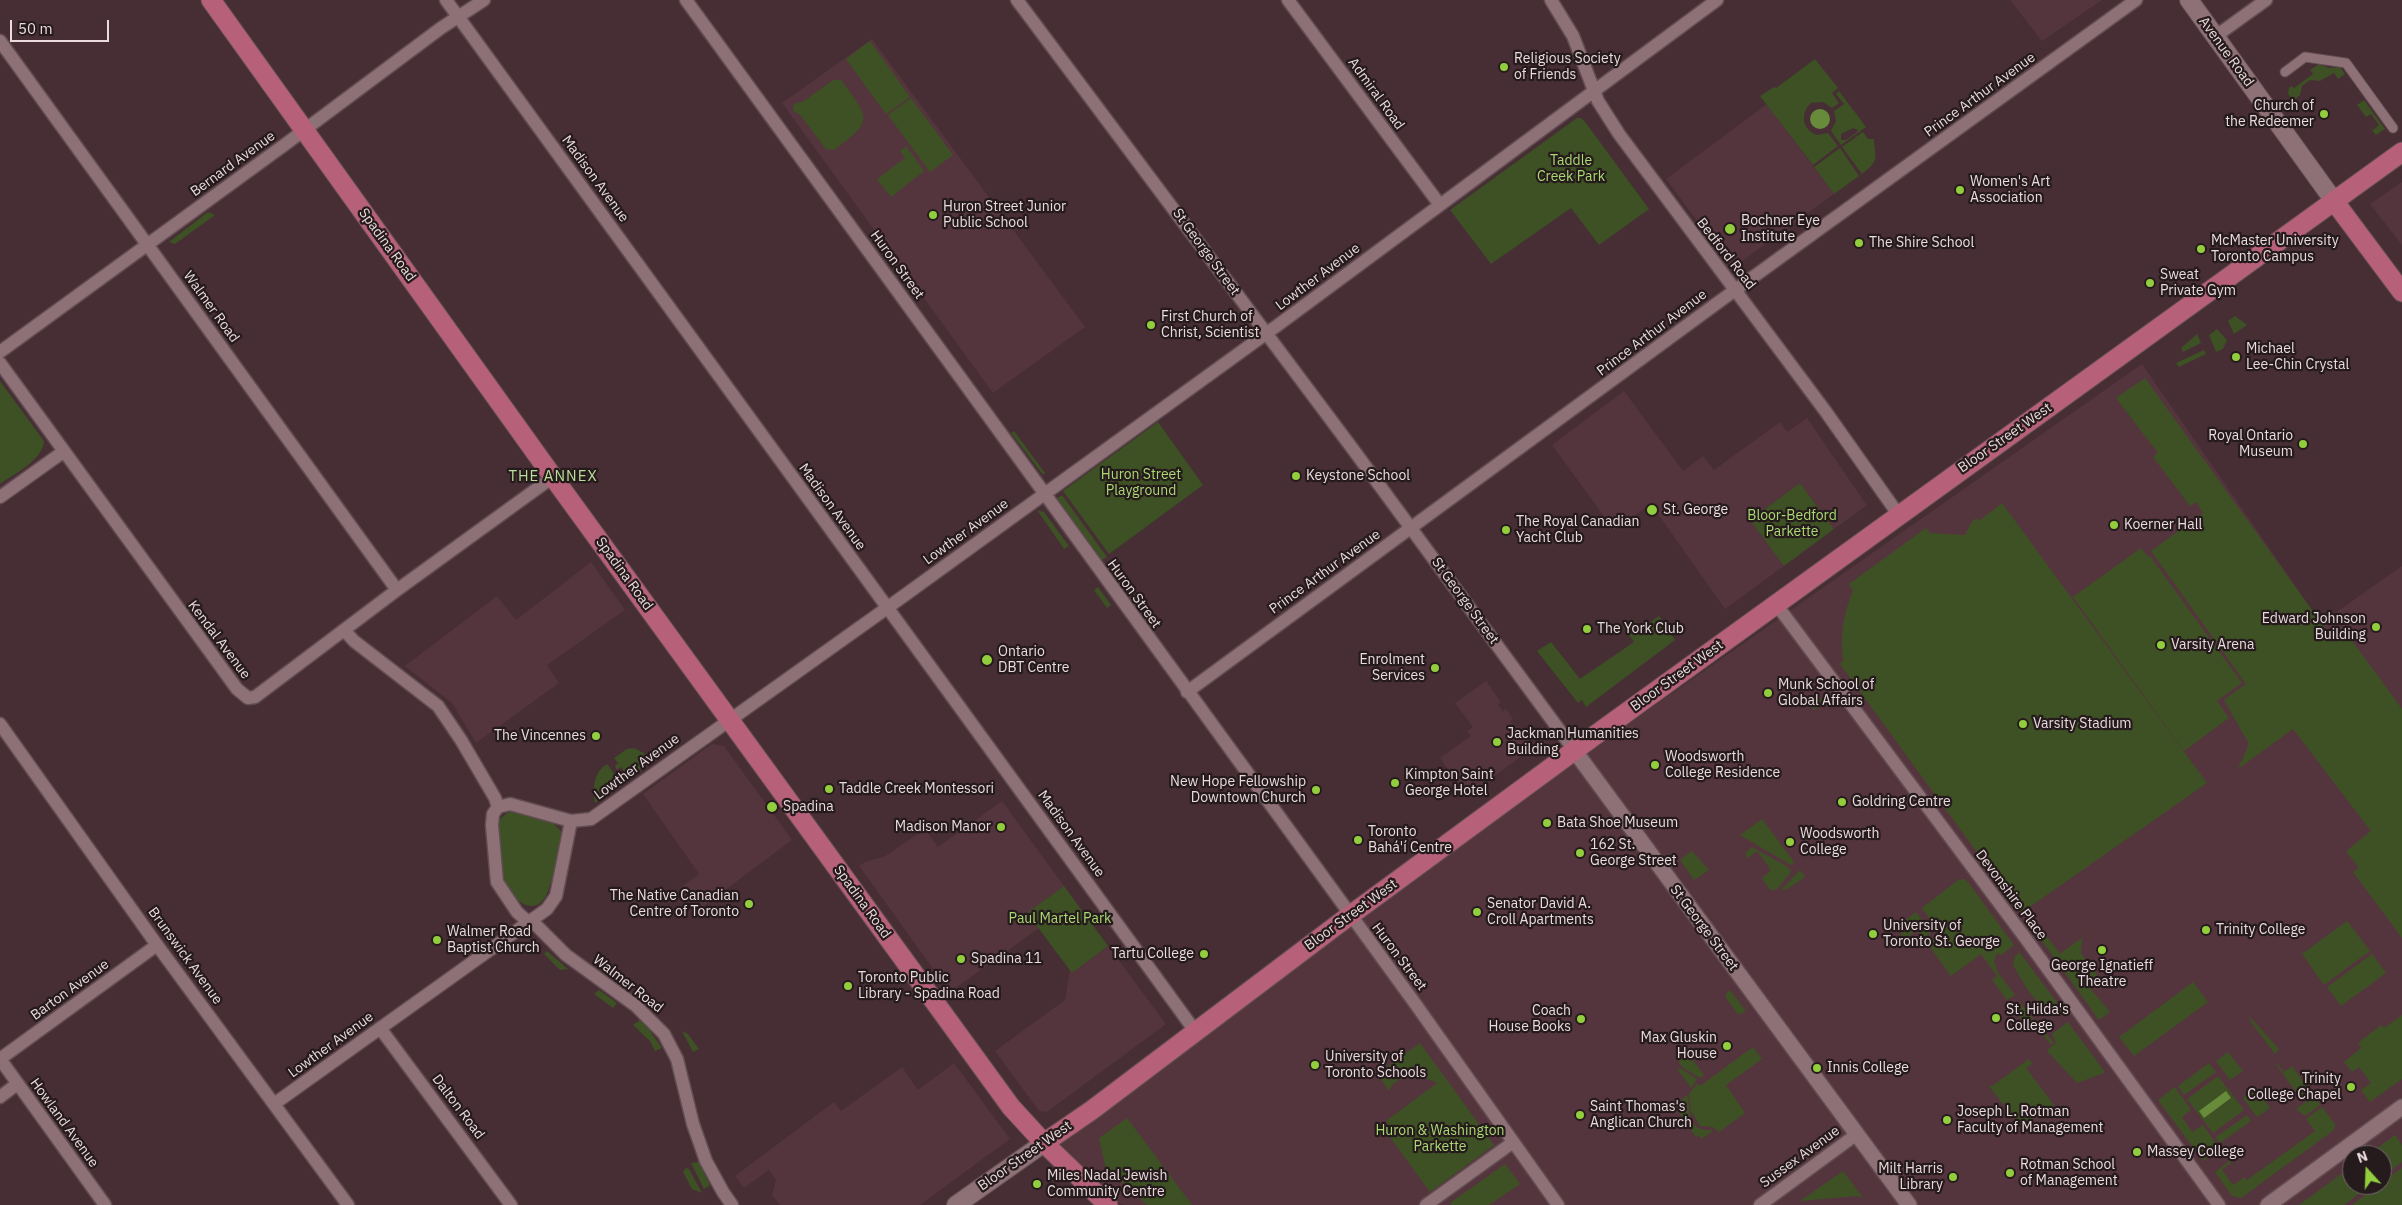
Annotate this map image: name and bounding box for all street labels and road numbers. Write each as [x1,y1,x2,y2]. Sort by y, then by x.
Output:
street label: Avenue Road [2195,14,2257,90]
street label: Prince Arthur Avenue [1921,49,2039,141]
street label: Admiral Road [1344,55,1408,133]
street label: Bernard Avenue [187,128,279,200]
street label: Madison Avenue [558,132,632,226]
street label: Spadina Road [355,205,419,285]
street label: St George Street [1169,205,1243,299]
street label: Bedford Road [1693,215,1759,293]
street label: Huron Street [867,228,927,302]
street label: Lowther Avenue [1273,240,1363,314]
street label: Walmer Road [179,268,243,346]
street label: Prince Arthur Avenue [1594,286,1710,380]
street label: Bloor Street West [1955,399,2055,477]
street label: Madison Avenue [795,460,869,554]
street label: Lowther Avenue [920,495,1012,569]
street label: Prince Arthur Avenue [1266,526,1384,618]
street label: Spadina Road [592,534,656,614]
street label: St George Street [1428,554,1502,648]
street label: Huron Street [1104,557,1164,631]
street label: Kendal Avenue [184,598,254,682]
street label: Bloor Street West [1627,637,1727,715]
street label: Lowther Avenue [591,730,683,804]
street label: Madison Avenue [1034,787,1108,881]
street label: Devonshire Place [1972,847,2050,943]
street label: Spadina Road [830,862,894,942]
street label: Bloor Street West [1301,876,1401,954]
street label: St George Street [1666,882,1742,974]
street label: Brunswick Avenue [144,904,226,1008]
street label: Huron Street [1368,920,1430,994]
street label: Walmer Road [590,951,666,1017]
street label: Barton Avenue [28,956,112,1024]
street label: Lowther Avenue [285,1008,377,1082]
street label: Dalton Road [428,1071,488,1143]
street label: Howland Avenue [26,1075,102,1171]
street label: Bloor Street West [975,1117,1075,1195]
street label: Sussex Avenue [1757,1122,1843,1192]

